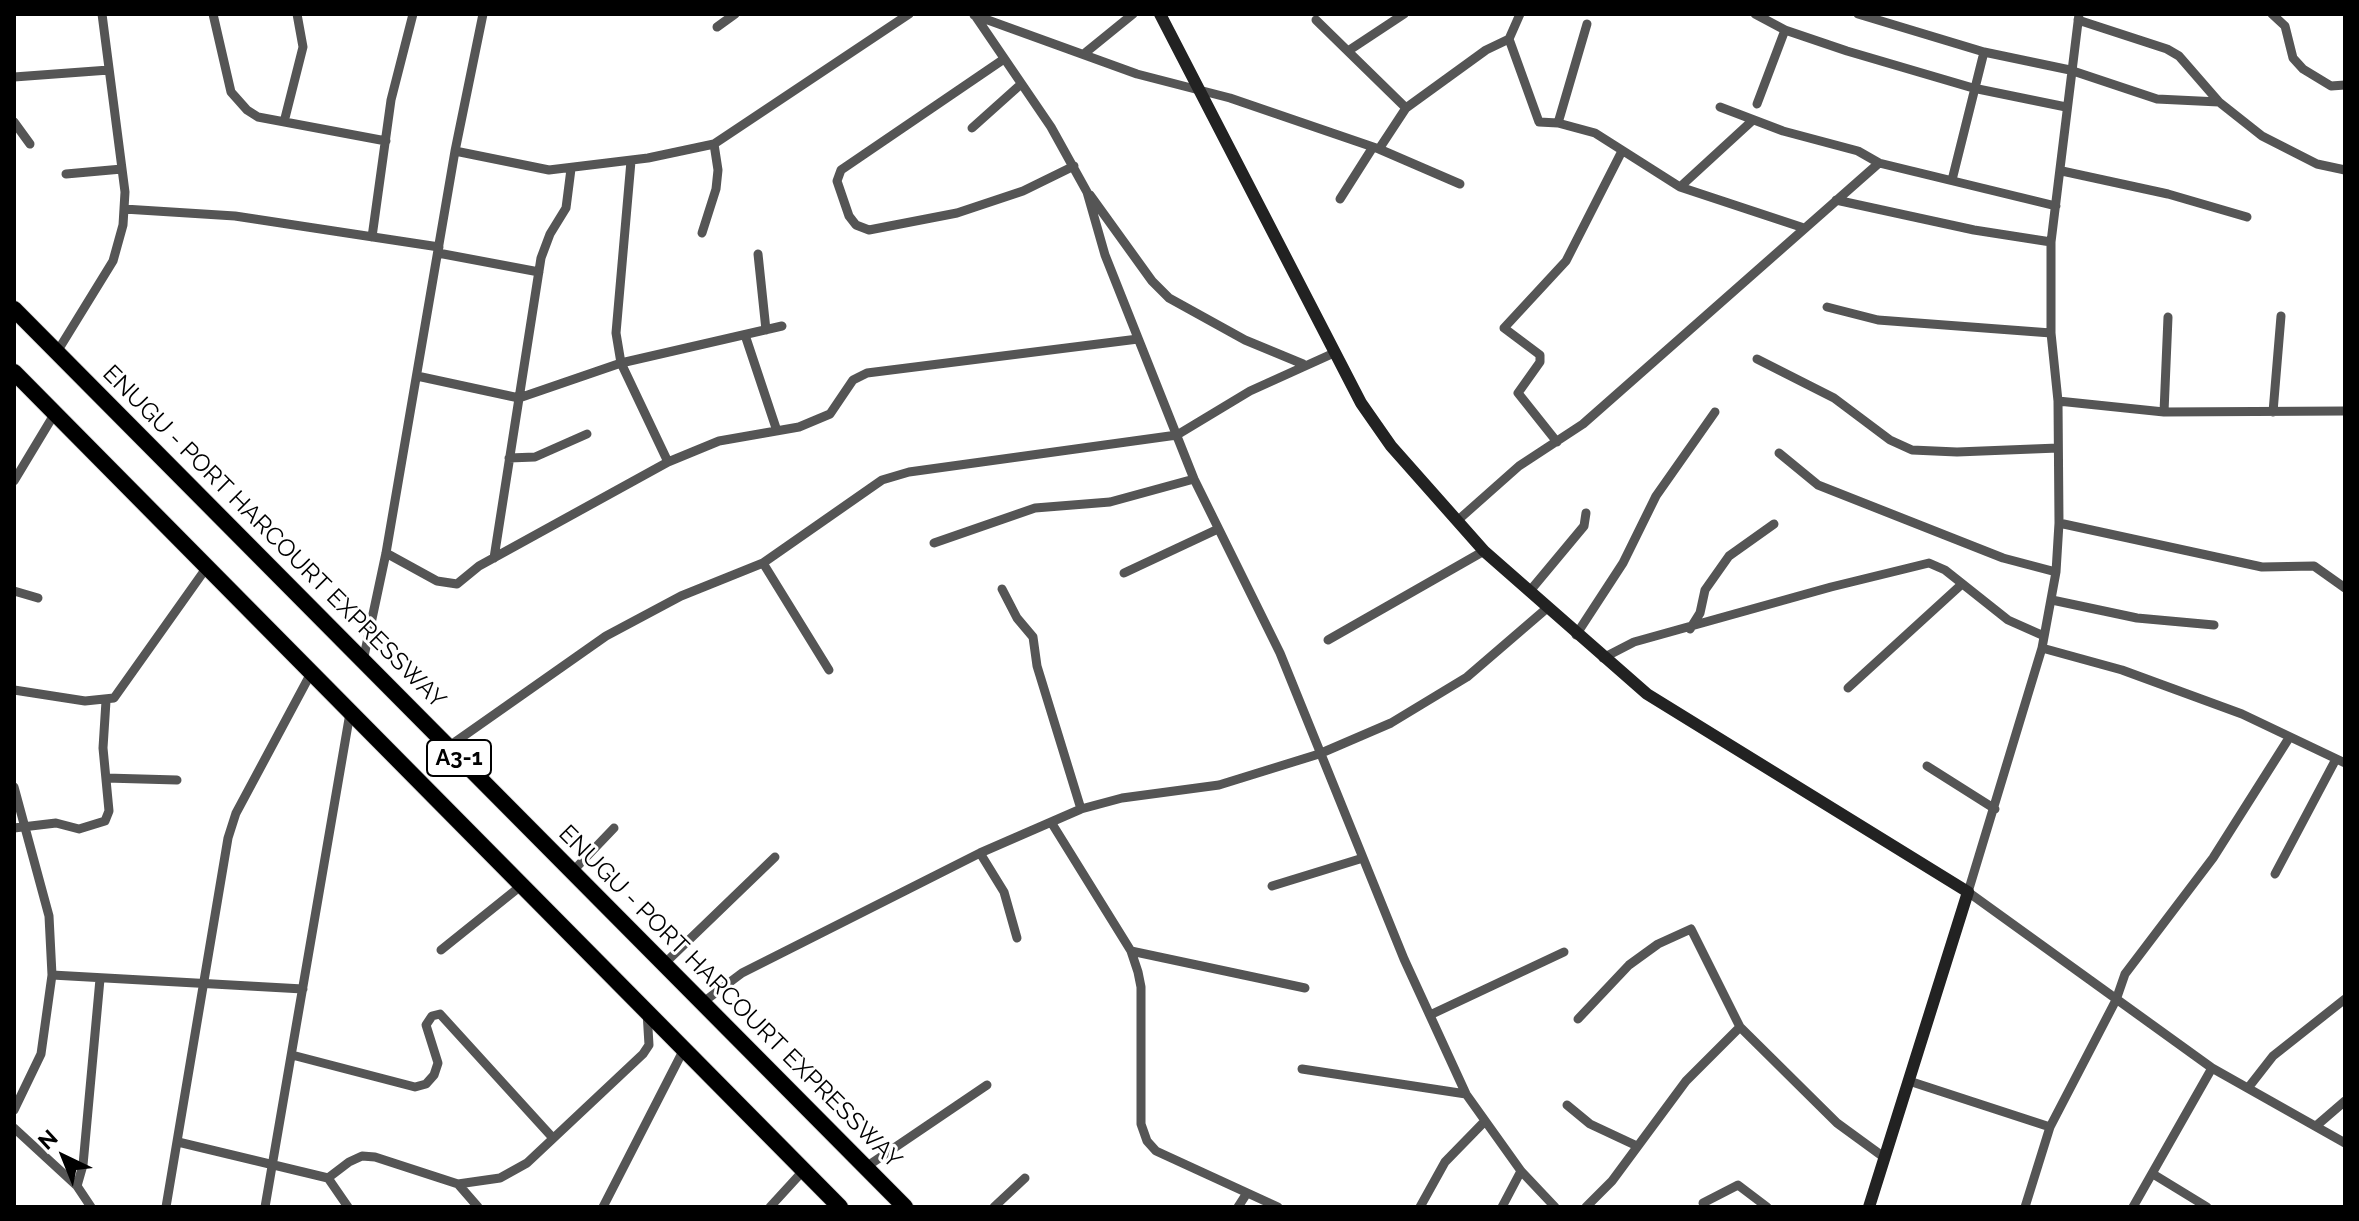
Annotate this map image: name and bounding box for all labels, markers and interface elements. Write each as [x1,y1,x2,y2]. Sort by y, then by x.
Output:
street label: ENUGU - PORT HARCOURT EXPRESSWAY [96,359,452,715]
road number: A3-1 [427,740,491,776]
street label: ENUGU - PORT HARCOURT EXPRESSWAY [552,819,908,1175]
north arrow [24,1117,104,1197]
text: N [33,1124,63,1155]

